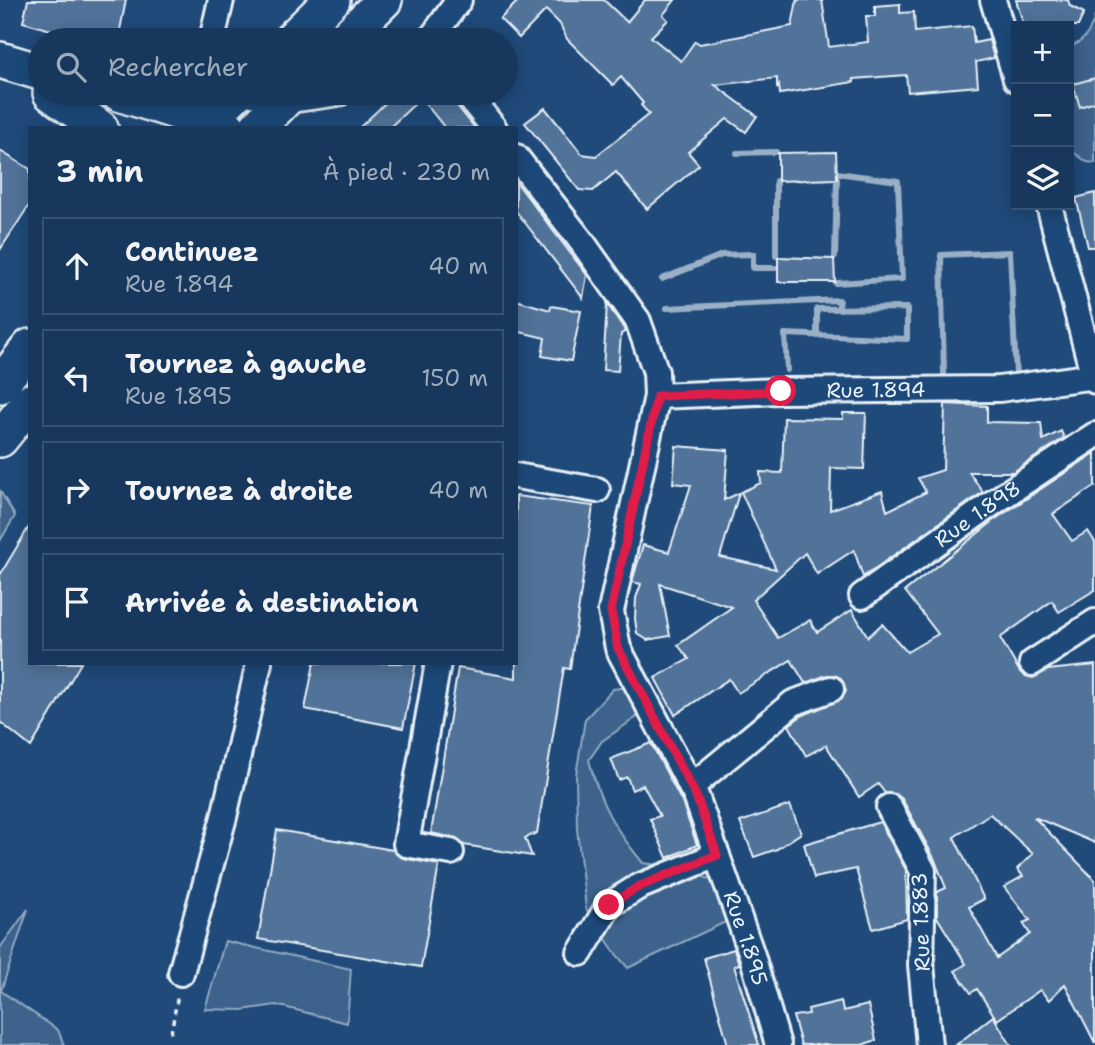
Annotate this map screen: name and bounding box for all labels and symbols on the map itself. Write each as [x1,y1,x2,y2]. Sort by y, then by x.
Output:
route start [765,375,796,406]
street label: Rue 1.894 [826,376,925,405]
street label: Rue 1.898 [929,474,1026,554]
street label: Rue 1.883 [905,872,937,972]
street label: Rue 1.895 [717,887,774,989]
route end [593,889,624,920]

